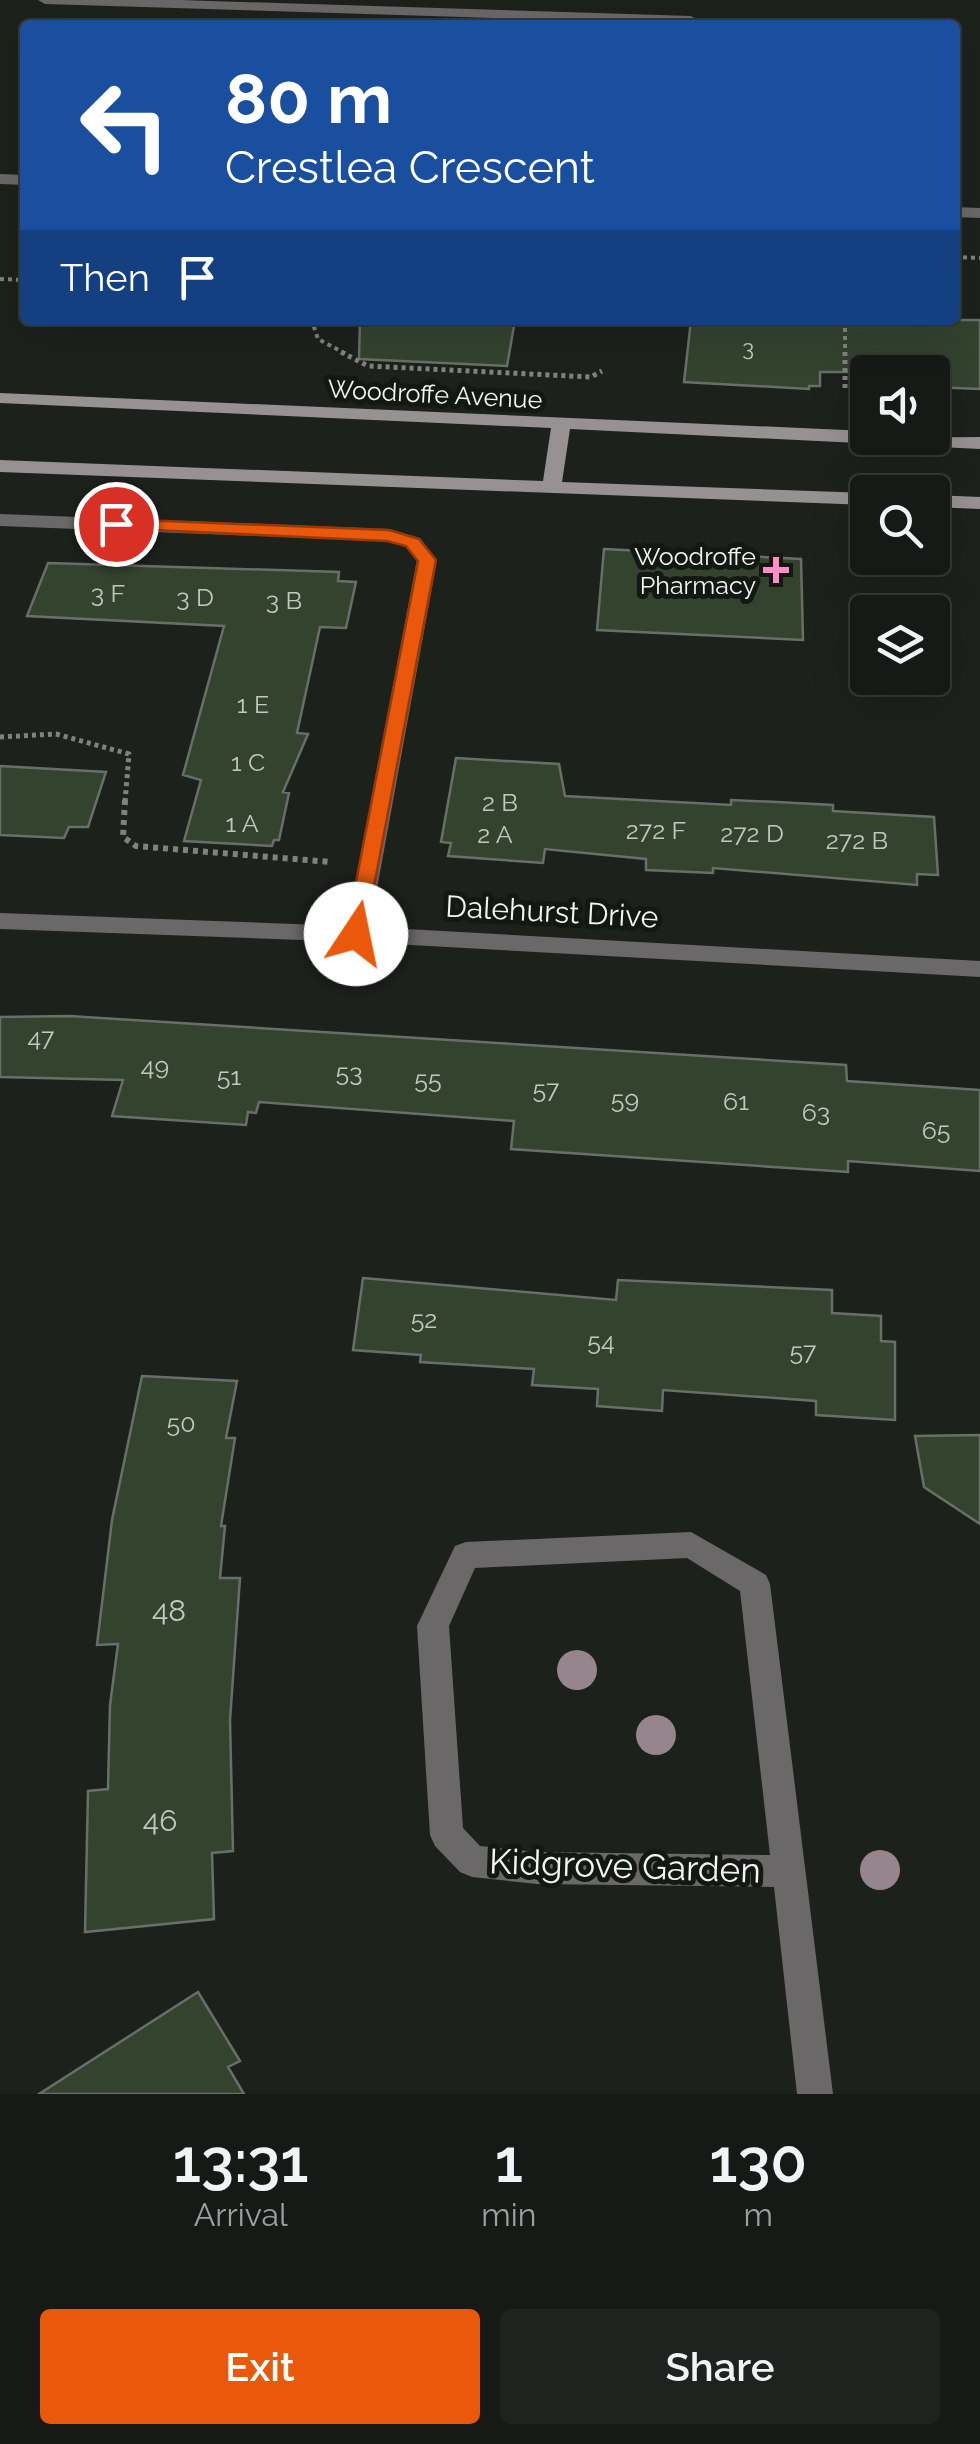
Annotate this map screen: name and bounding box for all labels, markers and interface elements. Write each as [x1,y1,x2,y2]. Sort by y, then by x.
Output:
text: 80 m [225,57,392,139]
icon: left [60,60,190,190]
text: Crestlea Crescent [225,141,595,194]
icon: arrive [170,250,225,305]
text: Then [60,255,150,300]
house number: 3 [742,335,754,361]
map controls [850,355,950,695]
button: sound [850,355,950,455]
street label: Woodroffe Avenue [327,373,543,415]
button: search [850,475,950,575]
pin [74,482,159,567]
icon: arrive [89,497,144,552]
place label: Woodroffe Pharmacy [634,541,756,600]
marker: Woodroffe Pharmacy [765,559,787,581]
house number: 3 F [91,578,125,608]
house number: 3 D [176,582,214,612]
house number: 3 B [266,585,302,615]
button: layers [850,595,950,695]
house number: 1 E [237,689,269,719]
house number: 1 C [231,747,265,777]
house number: 2 B [482,787,518,817]
house number: 1 A [225,808,259,838]
house number: 272 F [626,815,686,845]
house number: 272 D [720,818,784,848]
house number: 2 A [477,819,513,849]
house number: 272 B [826,825,888,855]
position arrow [304,882,408,986]
street label: Dalehurst Drive [445,888,659,935]
house number: 47 [28,1022,55,1052]
house number: 49 [141,1051,169,1081]
house number: 53 [336,1057,362,1087]
house number: 51 [217,1061,241,1091]
house number: 55 [414,1064,442,1094]
house number: 57 [533,1074,560,1104]
house number: 59 [611,1084,639,1114]
house number: 61 [723,1086,749,1116]
house number: 63 [802,1097,830,1127]
house number: 65 [922,1115,950,1145]
house number: 52 [411,1304,437,1334]
house number: 54 [587,1326,615,1356]
house number: 57 [790,1336,817,1366]
house number: 50 [167,1408,195,1438]
house number: 48 [152,1593,186,1628]
house number: 46 [143,1803,177,1838]
street label: Kidgrove Garden [489,1840,761,1891]
text: 13:31 [173,2126,309,2196]
text: 1 [495,2126,523,2196]
text: 130 [709,2126,807,2196]
text: Arrival [194,2196,288,2233]
text: min [481,2196,536,2233]
text: m [743,2196,773,2233]
button: Exit [40,2309,480,2424]
button: Share [500,2309,940,2424]

